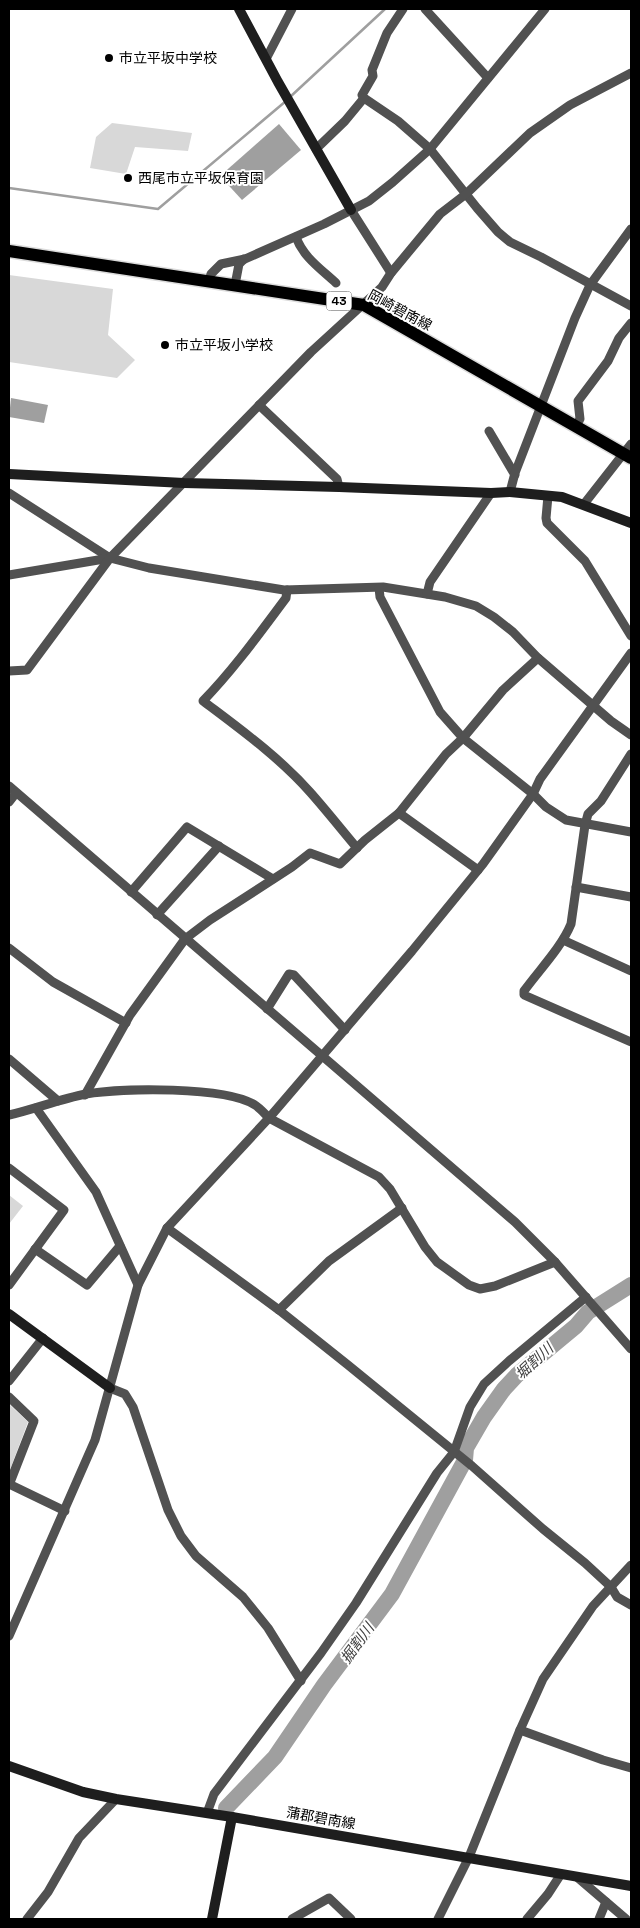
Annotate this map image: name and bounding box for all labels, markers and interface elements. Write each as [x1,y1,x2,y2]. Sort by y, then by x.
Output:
place label: 市立平坂中学校 [119,49,217,67]
marker: 市立平坂中学校 [103,52,115,64]
place label: 西尾市立平坂保育園 [138,169,264,187]
marker: 西尾市立平坂保育園 [122,172,134,184]
street label: 岡崎碧南線 [365,286,435,334]
road number: 43 [326,292,352,310]
place label: 市立平坂小学校 [175,336,273,354]
marker: 市立平坂小学校 [159,339,171,351]
water label: 堀割川 [511,1337,558,1383]
water label: 掘割川 [336,1618,379,1667]
street label: 蒲郡碧南線 [285,1803,357,1833]

